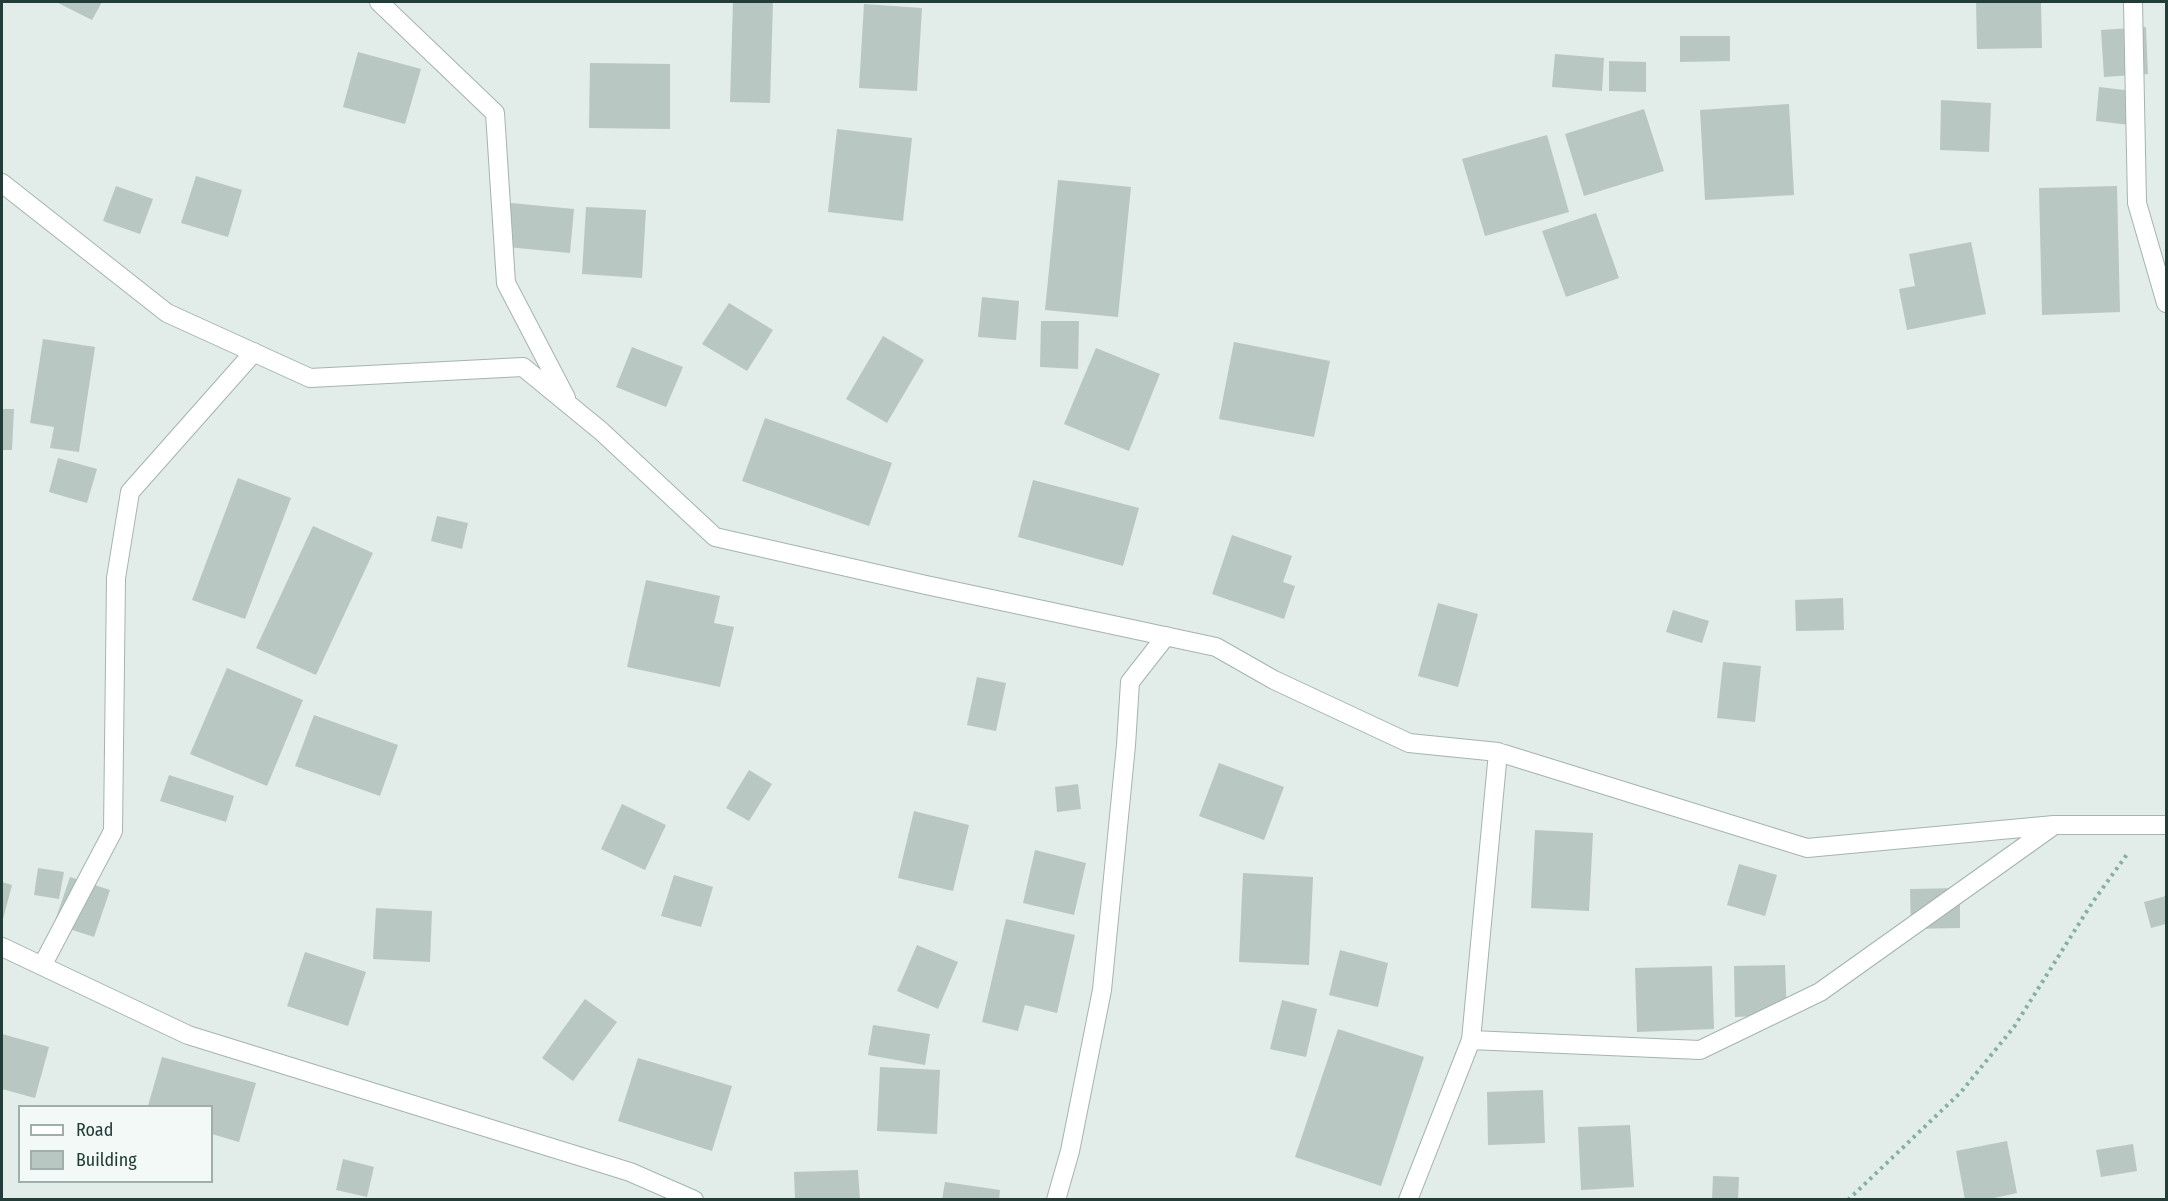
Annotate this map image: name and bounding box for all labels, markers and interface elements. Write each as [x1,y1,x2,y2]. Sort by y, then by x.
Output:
legend [18,1105,213,1183]
text: Road [76,1119,113,1141]
text: Building [76,1149,137,1171]

